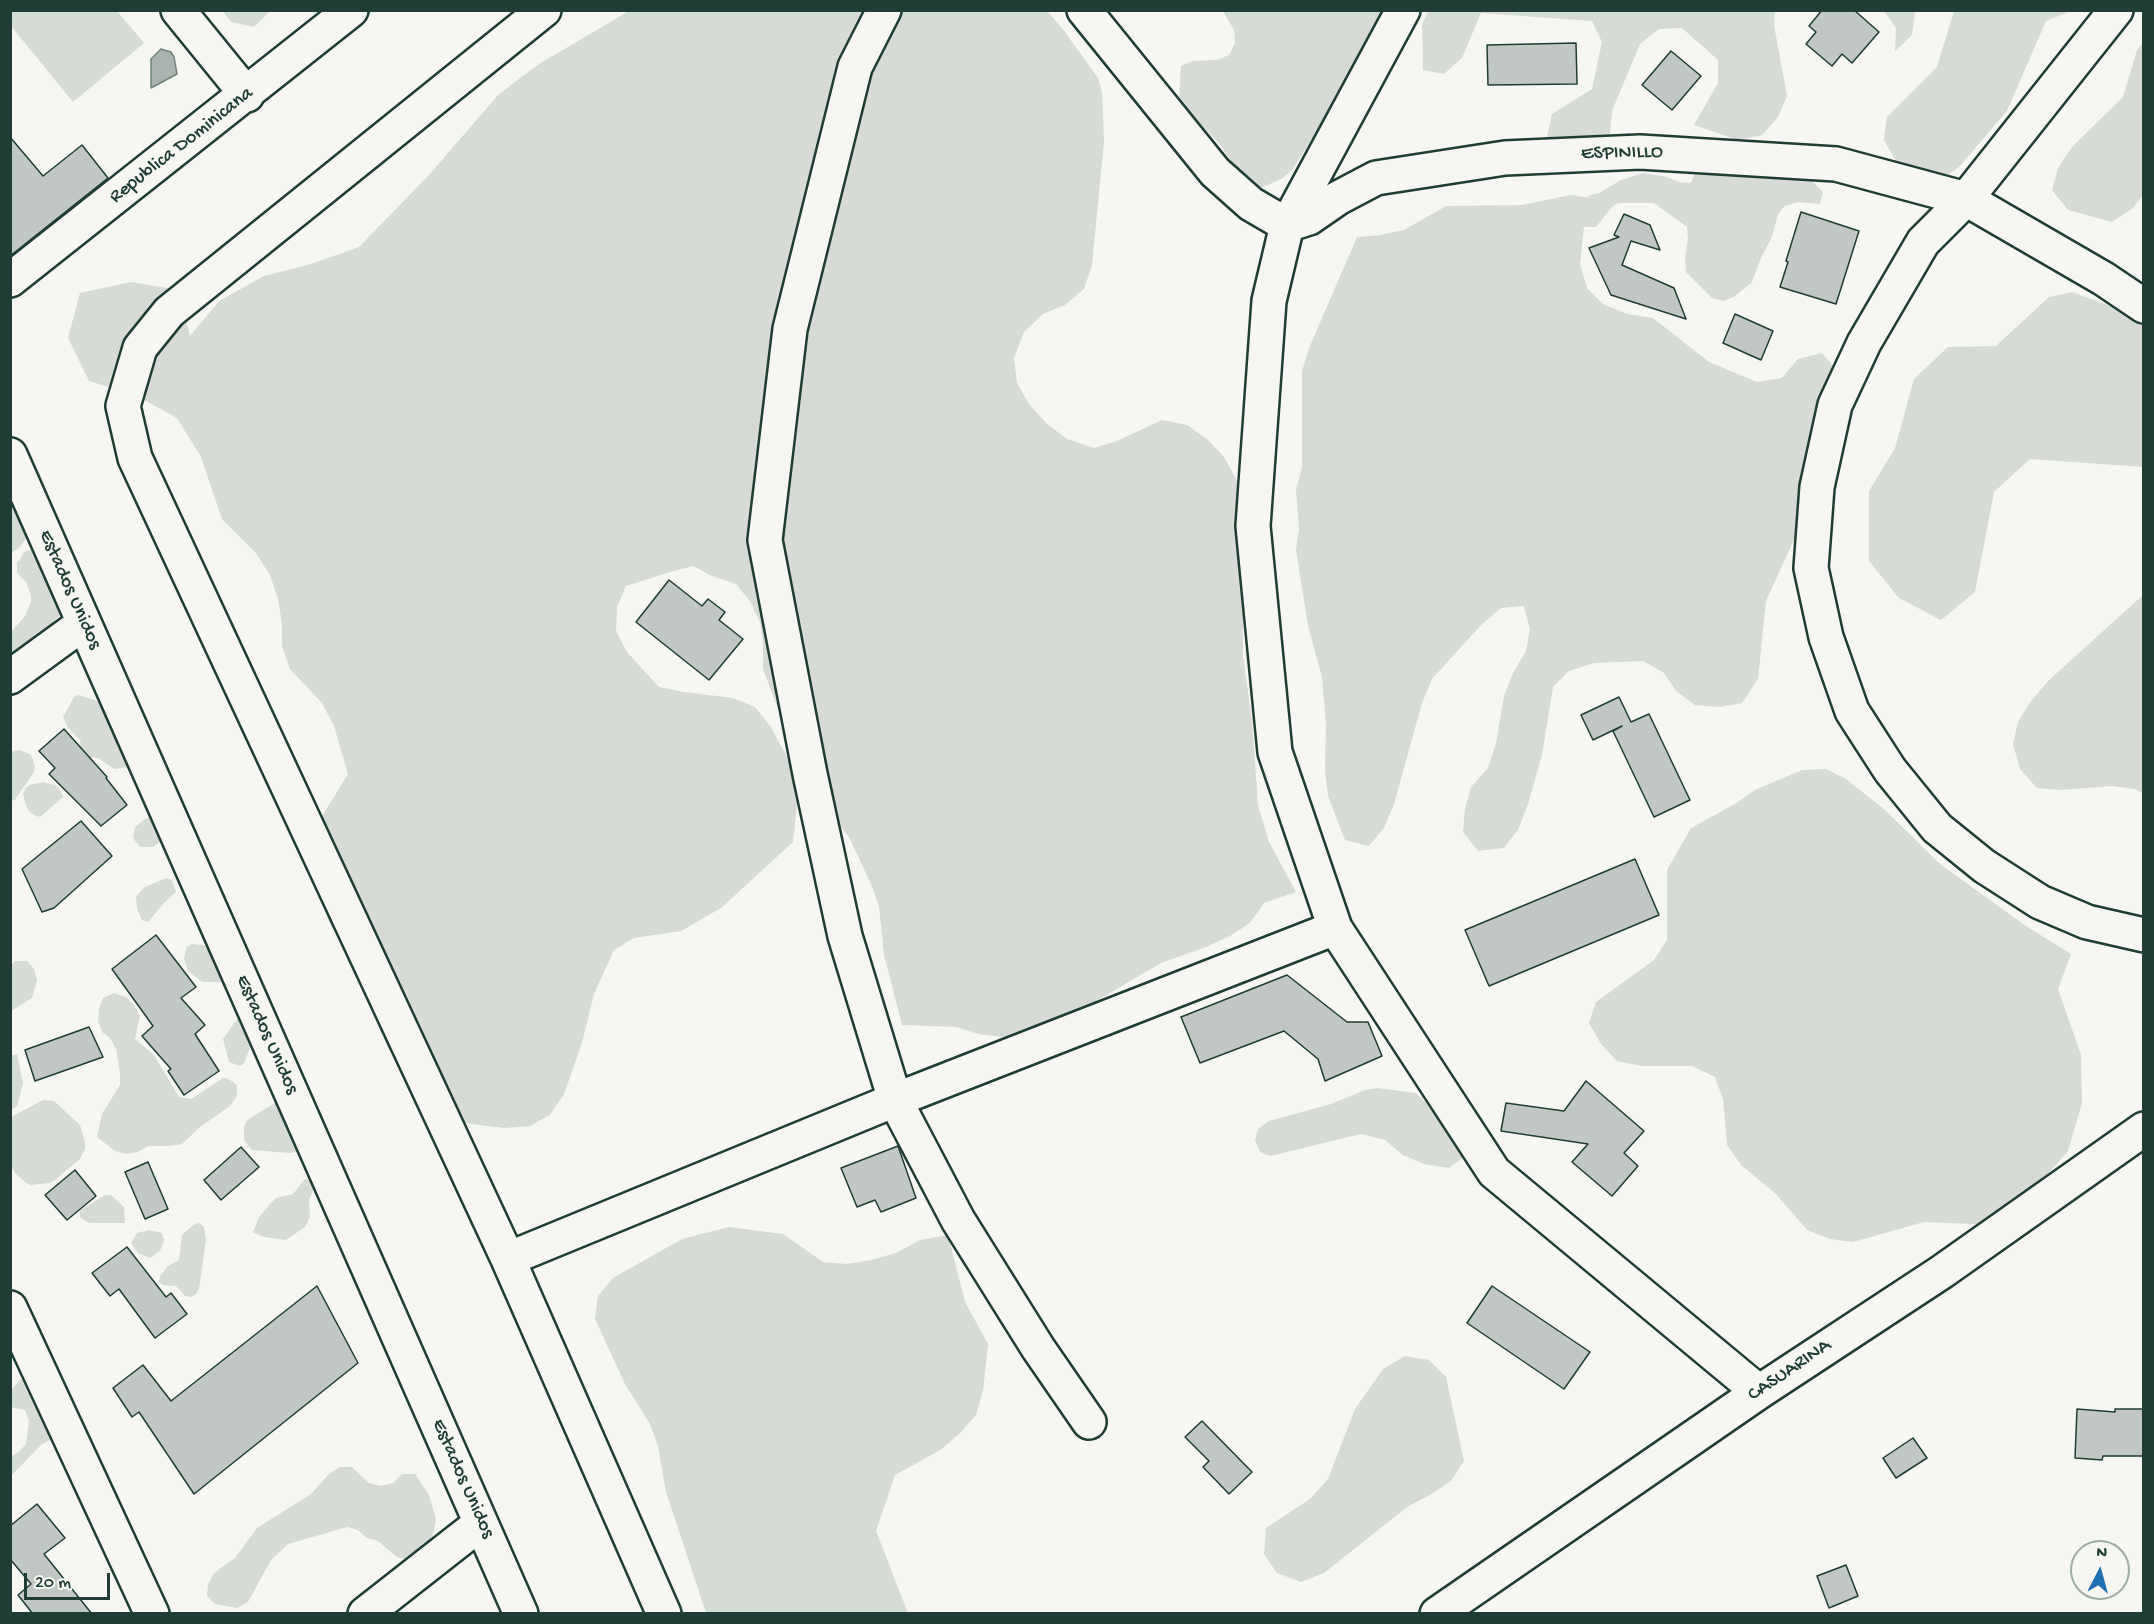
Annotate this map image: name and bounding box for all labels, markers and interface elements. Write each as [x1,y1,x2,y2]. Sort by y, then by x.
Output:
street label: Republica Dominicana [105,82,259,210]
street label: ESPINILLO [1581,141,1663,167]
street label: Estados Unidos [32,527,106,653]
street label: Estados Unidos [229,972,303,1098]
street label: CASUARINA [1744,1334,1836,1408]
street label: Estados Unidos [425,1416,499,1542]
north arrow [2070,1540,2130,1600]
text: N [2096,1544,2108,1564]
scale bar [27,1561,112,1599]
text: 20 m [35,1573,71,1594]

